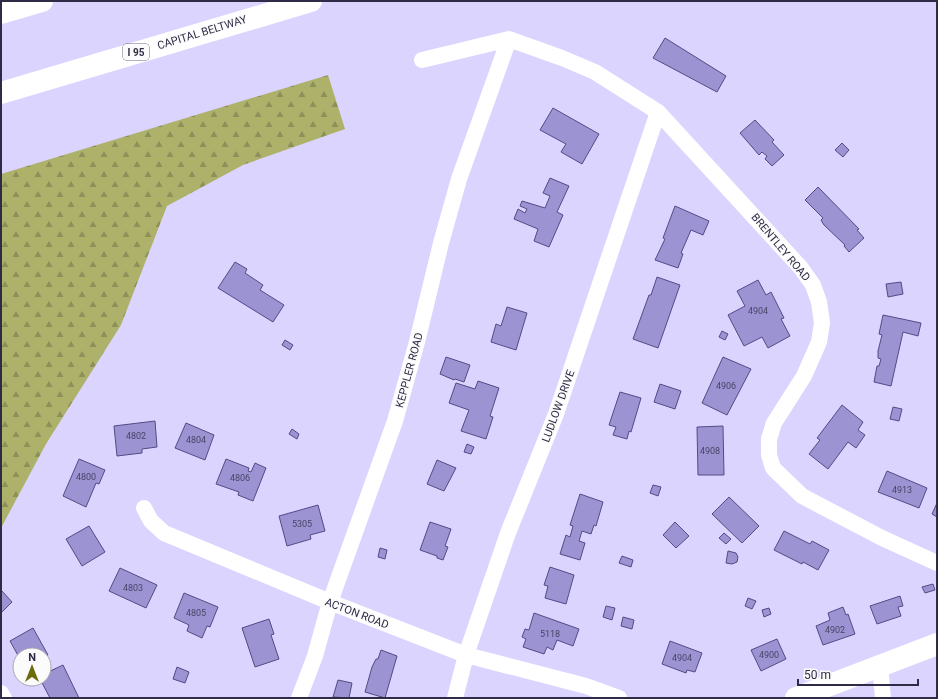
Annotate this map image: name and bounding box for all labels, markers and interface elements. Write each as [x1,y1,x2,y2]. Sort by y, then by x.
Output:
street label: CAPITAL BELTWAY [156,13,249,52]
road number: I 95 [123,44,149,60]
street label: BRENTLEY ROAD [749,211,813,284]
house number: 4904 [748,306,768,316]
street label: KEPPLER ROAD [393,331,426,409]
street label: LUDLOW DRIVE [539,368,578,444]
house number: 4906 [716,381,736,391]
house number: 4802 [126,431,146,441]
house number: 4804 [186,435,206,445]
house number: 4908 [700,446,720,456]
house number: 4800 [76,472,96,482]
house number: 4806 [230,473,250,483]
house number: 4913 [892,485,912,495]
house number: 5305 [292,519,312,529]
house number: 4803 [123,583,143,593]
street label: ACTON ROAD [323,595,391,632]
house number: 4805 [186,608,206,618]
house number: 4902 [825,625,845,635]
house number: 5118 [540,629,560,639]
north arrow [12,647,52,687]
house number: 4900 [759,650,779,660]
text: N [28,651,36,664]
house number: 4904 [672,653,692,663]
scale bar [798,661,918,687]
text: 50 m [804,668,831,682]

